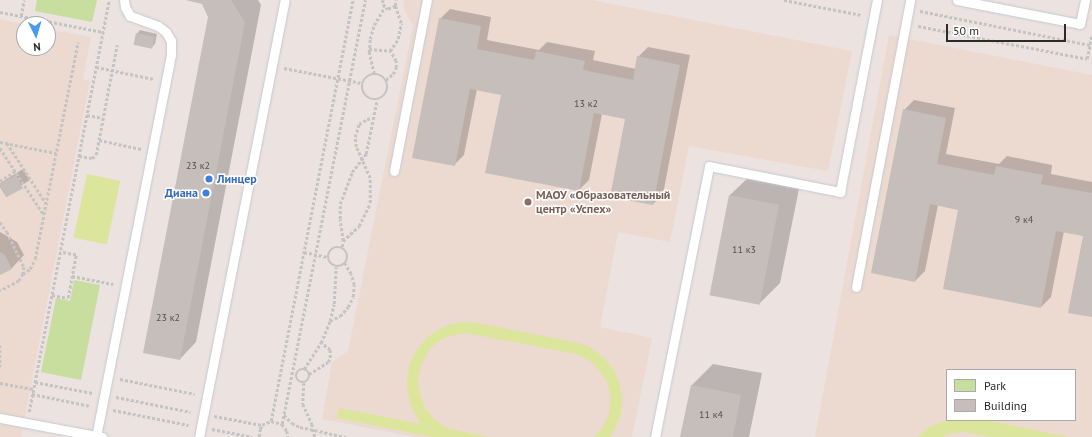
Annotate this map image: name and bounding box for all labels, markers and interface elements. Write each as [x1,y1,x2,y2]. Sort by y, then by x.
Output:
north arrow [16,16,56,56]
scale bar [948,16,1068,42]
text: 50 m [953,23,979,38]
text: N [33,40,41,54]
house number: 13 к2 [574,98,598,110]
house number: 23 к2 [186,160,210,172]
place label: Линцер [217,172,257,186]
marker: Линцер [204,174,214,184]
place label: Диана [165,186,198,200]
marker: Диана [201,188,211,198]
place label: МАОУ «Образовательный центр «Успех» [536,188,671,216]
marker: МАОУ «Образовательный центр «Успех» [523,197,533,207]
house number: 9 к4 [1015,214,1033,226]
house number: 11 к3 [732,244,756,256]
house number: 23 к2 [156,312,180,324]
legend [946,369,1076,421]
text: Park [984,378,1006,393]
text: Building [984,398,1027,413]
house number: 11 к4 [699,409,723,421]

